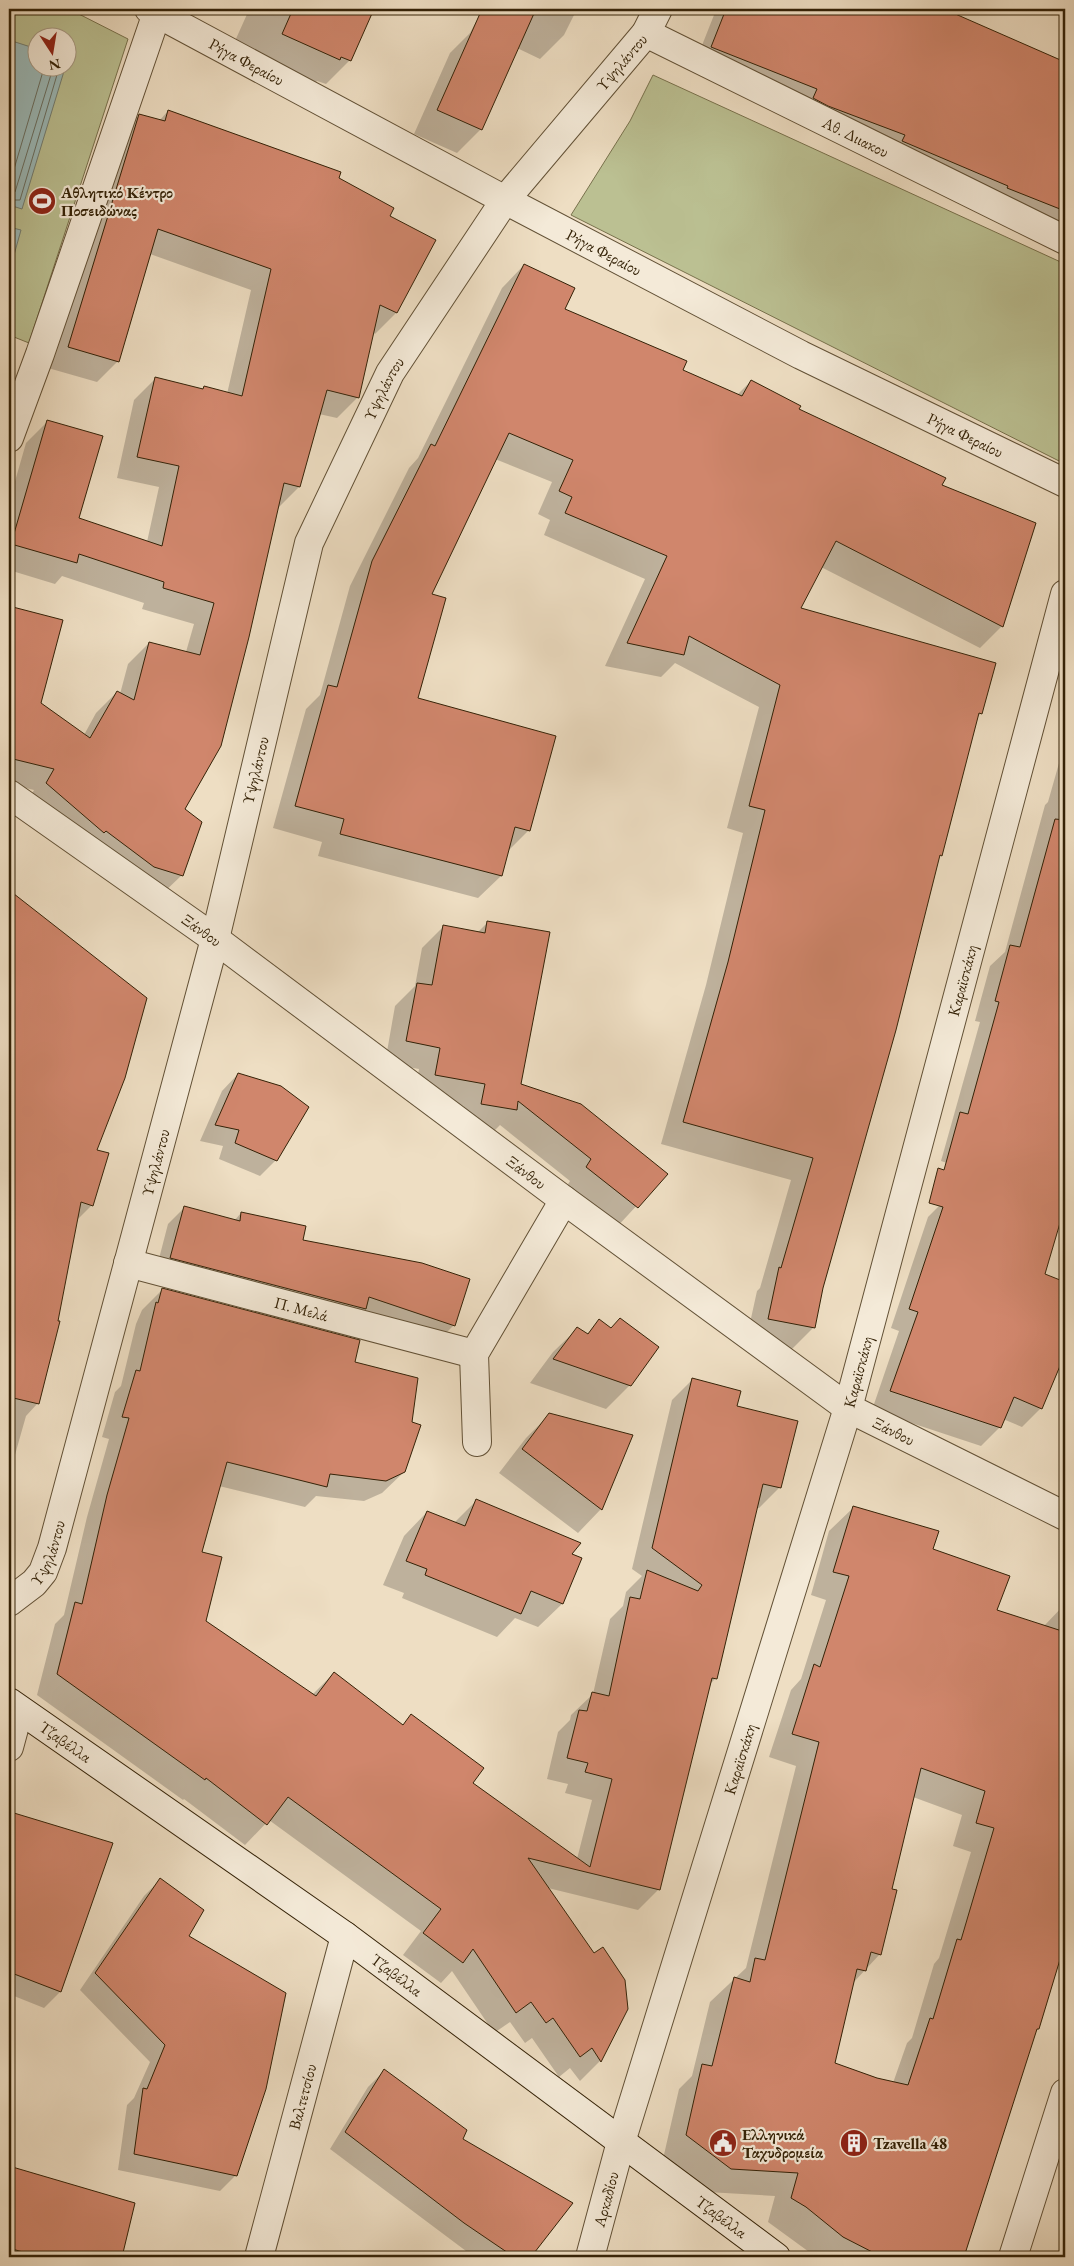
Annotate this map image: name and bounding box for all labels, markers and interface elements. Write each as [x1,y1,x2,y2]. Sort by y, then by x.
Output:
north arrow [28,28,78,78]
street label: Υψηλάντου [591,29,652,96]
street label: Ρήγα Φεραίου [206,33,288,90]
text: N [47,55,62,75]
street label: Αθ. Διιακου [818,111,892,162]
place label: Αθλητικό Κέντρο Ποσειδώνας [60,182,173,221]
sports icon: Αθλητικό Κέντρο Ποσειδώνας [27,186,57,216]
street label: Ρήγα Φεραίου [563,224,645,280]
street label: Υψηλάντου [358,352,409,424]
street label: Ρήγα Φεραίου [924,407,1007,462]
street label: Υψηλάντου [237,734,273,807]
street label: Ξάνθου [178,909,226,951]
street label: Καραϊσκάκη [942,942,982,1018]
street label: Υψηλάντου [136,1127,174,1199]
street label: Ξάνθου [503,1150,551,1194]
street label: Π. Μελά [272,1291,331,1326]
street label: Καραϊσκάκη [838,1334,877,1410]
street label: Ξάνθου [869,1412,918,1450]
street label: Υψηλάντου [25,1518,70,1590]
street label: Τζαβέλλα [35,1716,96,1767]
street label: Καραϊσκάκη [719,1721,760,1797]
street label: Τζαβέλλα [367,1949,427,2001]
street label: Βαλτετσίου [283,2061,321,2132]
place label: Ελληνικά Ταχυδρομεία [742,2124,824,2163]
public building icon: Ελληνικά Ταχυδρομεία [708,2128,738,2158]
building icon: Tzavella 48 [839,2128,869,2158]
place label: Tzavella 48 [873,2133,947,2154]
street label: Αρκαδίου [588,2169,623,2230]
street label: Τζαβέλλα [692,2190,752,2243]

